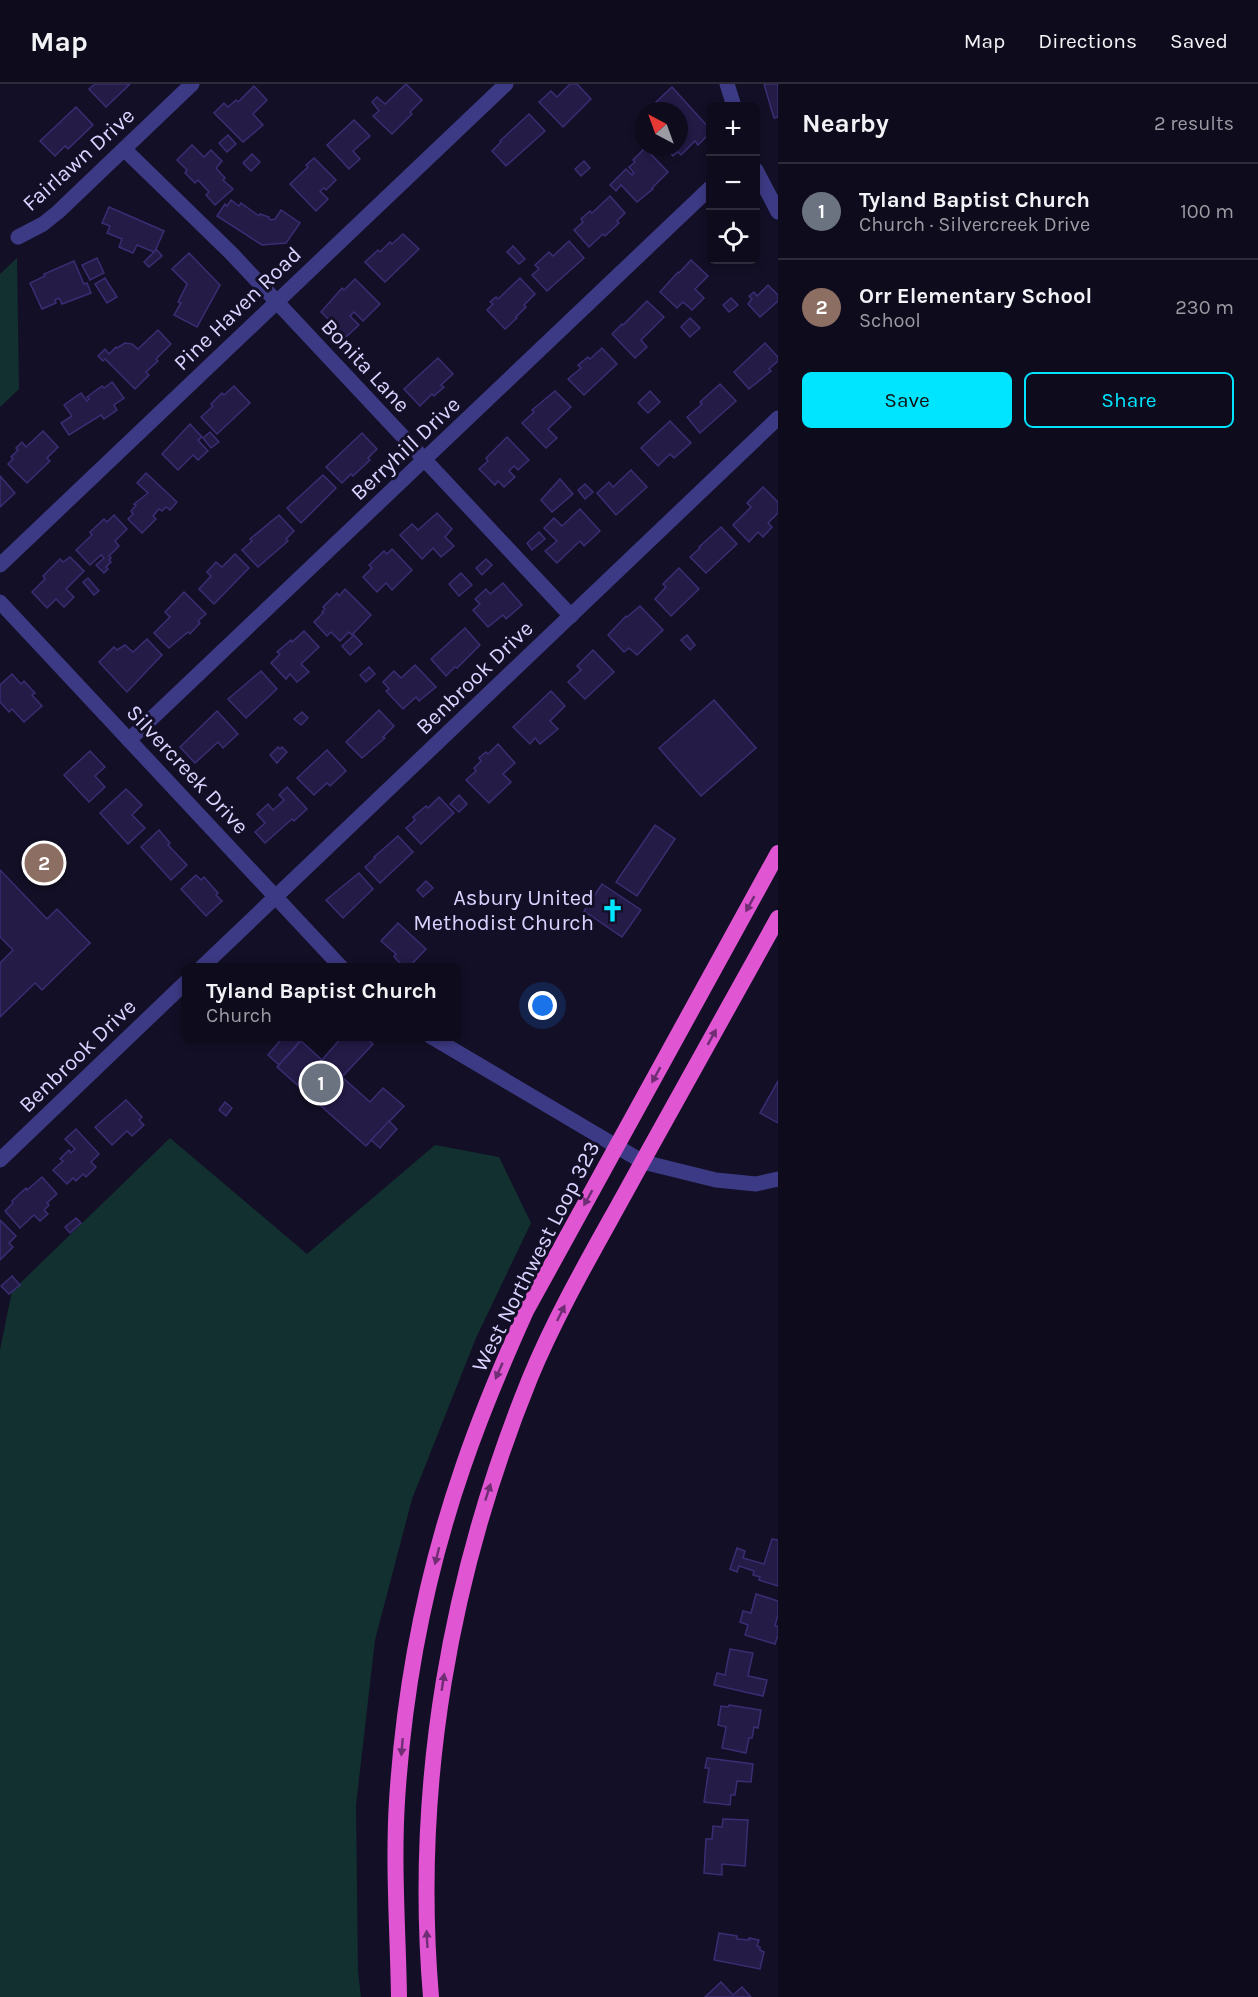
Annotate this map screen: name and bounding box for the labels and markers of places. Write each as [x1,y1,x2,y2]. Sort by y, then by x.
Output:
pin: 2 [24,840,63,886]
place label: Asbury United Methodist Church [413,885,594,936]
church icon: Asbury United Methodist Church [599,897,625,923]
pin: 1 [302,1060,340,1106]

